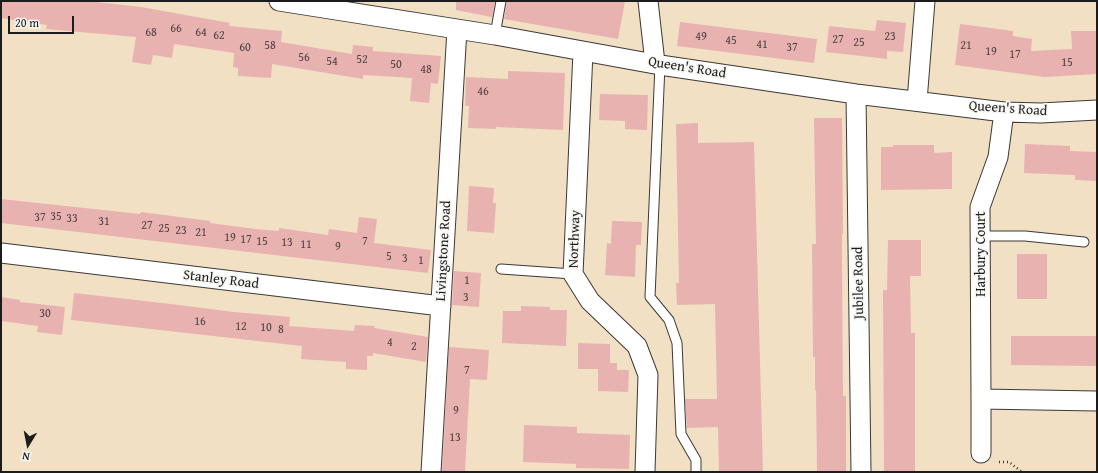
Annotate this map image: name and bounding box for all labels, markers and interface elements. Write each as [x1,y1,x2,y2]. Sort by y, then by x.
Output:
scale bar [10,8,76,34]
text: 20 m [15,14,39,31]
house number: 66 [170,22,182,36]
house number: 68 [145,26,157,40]
house number: 64 [195,26,207,40]
house number: 62 [213,29,225,43]
house number: 49 [695,30,707,44]
house number: 23 [884,30,896,44]
house number: 27 [832,33,844,47]
house number: 45 [725,34,737,48]
house number: 25 [853,36,865,50]
house number: 41 [756,38,768,52]
house number: 58 [264,39,276,53]
house number: 21 [960,39,972,53]
house number: 60 [239,41,251,55]
house number: 37 [786,41,798,55]
house number: 19 [985,45,997,59]
house number: 17 [1009,48,1021,62]
house number: 56 [298,51,310,65]
house number: 52 [356,53,368,67]
street label: Queen's Road [647,54,727,82]
house number: 54 [326,55,338,69]
house number: 15 [1061,56,1073,70]
house number: 50 [390,58,402,72]
house number: 48 [420,63,432,77]
house number: 46 [477,85,489,99]
street label: Queen's Road [968,98,1048,120]
street label: Livingstone Road [433,200,455,302]
house number: 35 [50,210,62,224]
street label: Northway [566,210,584,268]
house number: 37 [34,211,46,225]
street label: Harbury Court [973,211,989,297]
house number: 33 [66,212,78,226]
house number: 31 [98,215,110,229]
house number: 27 [141,219,153,233]
house number: 25 [158,222,170,236]
house number: 23 [175,224,187,238]
house number: 21 [195,226,207,240]
house number: 19 [224,231,236,245]
house number: 17 [240,233,252,247]
house number: 15 [256,235,268,249]
house number: 7 [362,235,368,249]
house number: 13 [281,236,293,250]
house number: 11 [300,238,312,252]
house number: 9 [335,240,341,254]
street label: Jubilee Road [850,247,868,319]
house number: 5 [386,250,392,264]
house number: 3 [402,252,408,266]
house number: 1 [418,254,424,268]
street label: Stanley Road [182,267,260,293]
house number: 1 [464,274,470,288]
house number: 3 [463,291,469,305]
house number: 30 [39,307,51,321]
house number: 16 [194,315,206,329]
house number: 12 [235,320,247,334]
house number: 10 [260,321,272,335]
house number: 8 [278,323,284,337]
house number: 4 [387,336,393,350]
house number: 2 [411,340,417,354]
house number: 7 [464,364,470,378]
house number: 9 [453,404,459,418]
north arrow [8,425,48,465]
house number: 13 [449,431,461,445]
text: N [21,448,31,465]

